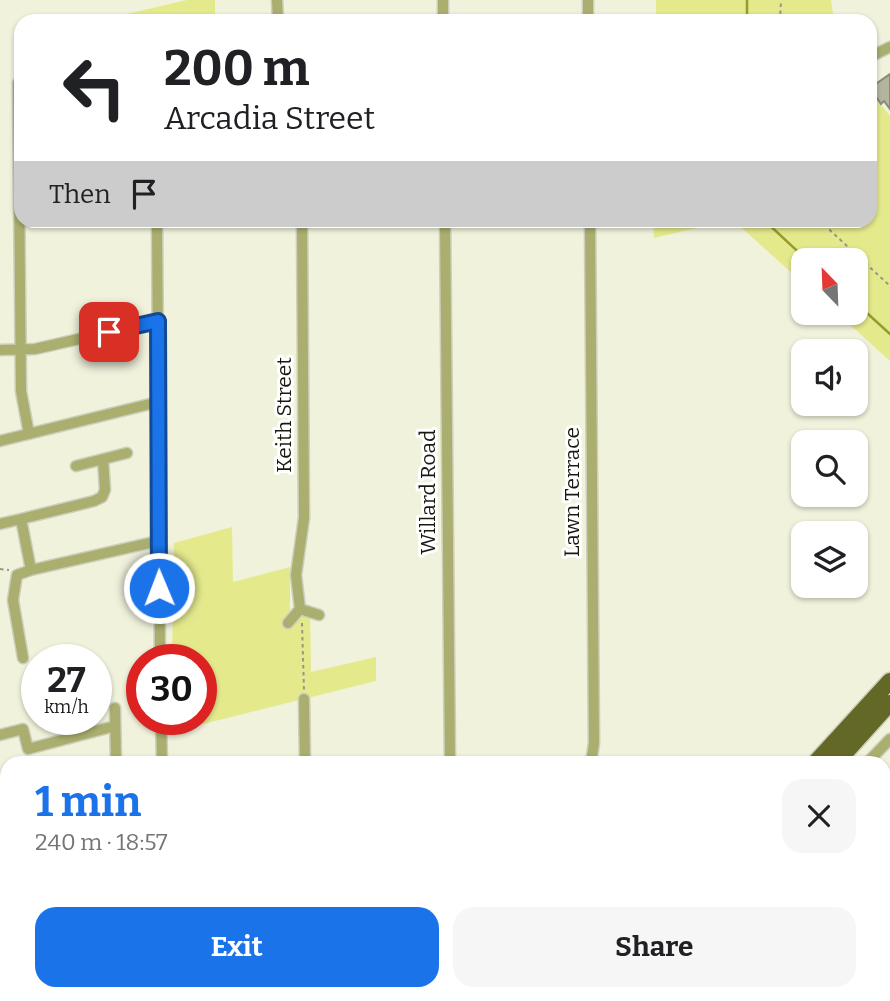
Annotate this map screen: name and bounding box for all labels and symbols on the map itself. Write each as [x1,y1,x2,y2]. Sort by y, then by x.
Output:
north arrow [791,248,868,326]
pin [79,302,139,362]
street label: Keith Street [271,357,297,473]
street label: Lawn Terrace [559,427,585,557]
street label: Willard Road [415,430,441,554]
position arrow [122,551,196,625]
speed limit sign: 30 [126,644,217,735]

